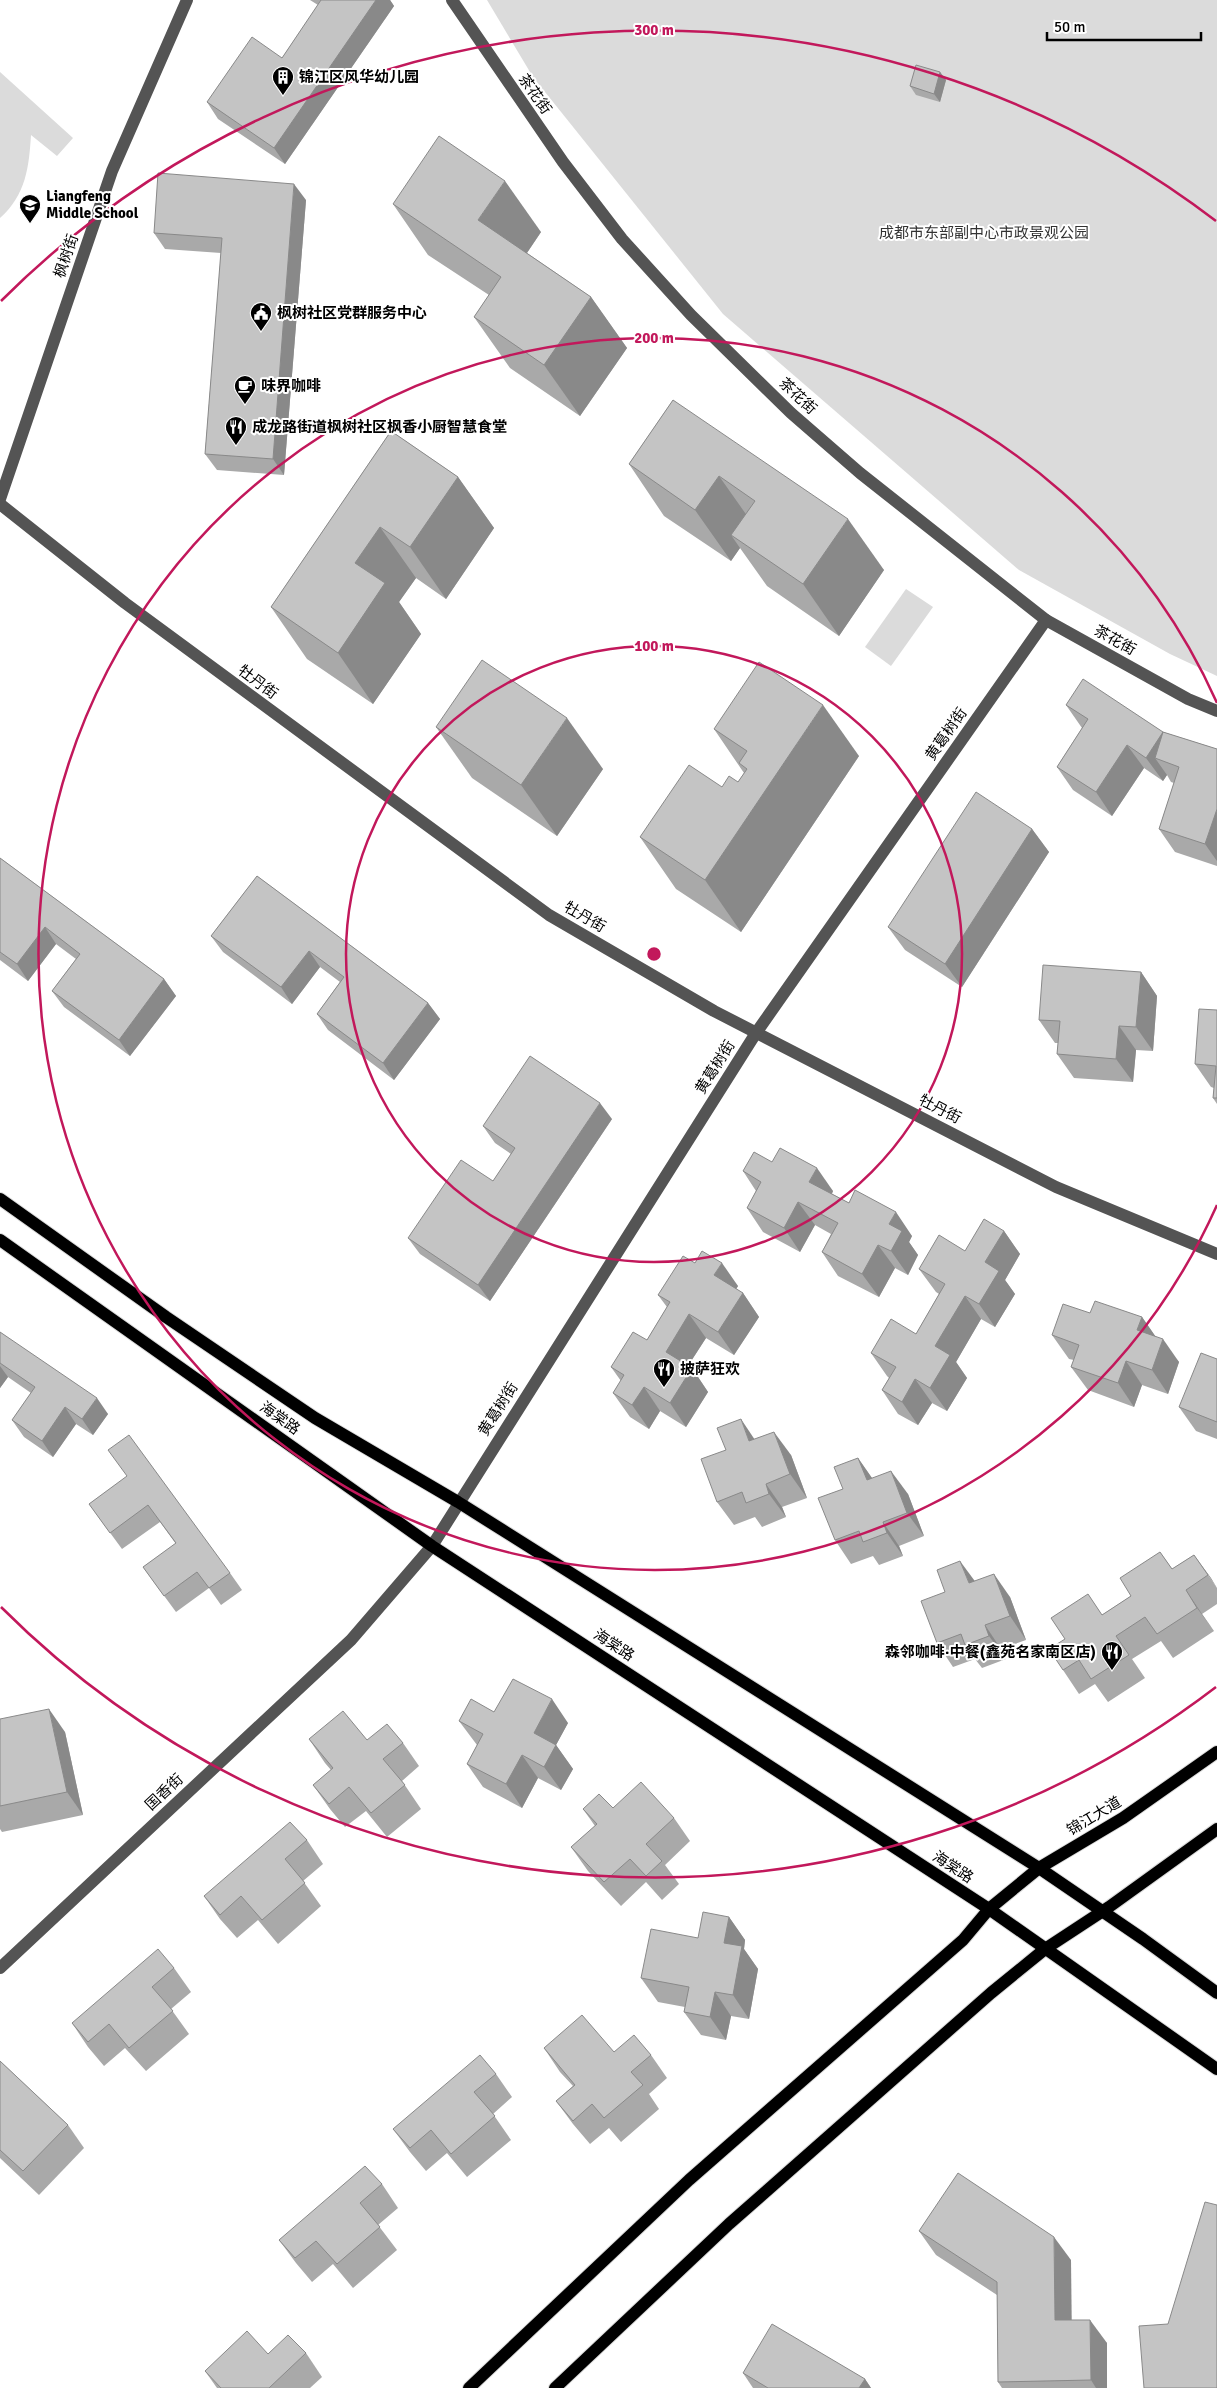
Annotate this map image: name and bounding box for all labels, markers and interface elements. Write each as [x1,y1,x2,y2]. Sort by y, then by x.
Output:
scale bar [1047,10,1201,42]
text: 50 m [1054,18,1085,36]
text: 300 m [634,21,674,39]
building icon: 锦江区风华幼儿园 [271,65,295,96]
place label: 锦江区风华幼儿园 [299,68,419,86]
street label: 茶花街 [515,70,555,118]
place label: Liangfeng Middle School [46,187,139,222]
school or university icon: Liangfeng Middle School [18,193,42,224]
park label: 成都市东部副中心市政景观公园 [879,224,1089,242]
street label: 枫树街 [50,232,82,280]
public building icon: 枫树社区党群服务中心 [249,301,273,332]
place label: 枫树社区党群服务中心 [277,304,427,322]
text: 200 m [634,329,674,347]
cafe icon: 味界咖啡 [233,374,257,405]
street label: 茶花街 [775,374,821,418]
place label: 味界咖啡 [261,377,321,395]
restaurant icon: 成龙路街道枫树社区枫香小厨智慧食堂 [224,415,248,446]
place label: 成龙路街道枫树社区枫香小厨智慧食堂 [252,418,507,436]
street label: 茶花街 [1091,621,1139,659]
text: 100 m [634,637,674,655]
street label: 牡丹街 [235,661,281,703]
street label: 黄葛树街 [921,704,971,764]
street label: 牡丹街 [561,898,609,936]
centre of rings [645,945,663,963]
street label: 黄葛树街 [691,1037,739,1097]
street label: 牡丹街 [916,1091,964,1127]
restaurant icon: 披萨狂欢 [652,1357,676,1388]
place label: 披萨狂欢 [680,1360,740,1378]
street label: 黄葛树街 [474,1379,522,1439]
street label: 海棠路 [256,1398,304,1438]
street label: 海棠路 [590,1625,638,1665]
restaurant icon: 森邻咖啡·中餐(鑫苑名家南区店) [1100,1640,1124,1671]
place label: 森邻咖啡·中餐(鑫苑名家南区店) [885,1643,1096,1661]
street label: 国香街 [141,1770,187,1814]
street label: 锦江大道 [1064,1793,1124,1839]
street label: 海棠路 [929,1847,977,1887]

